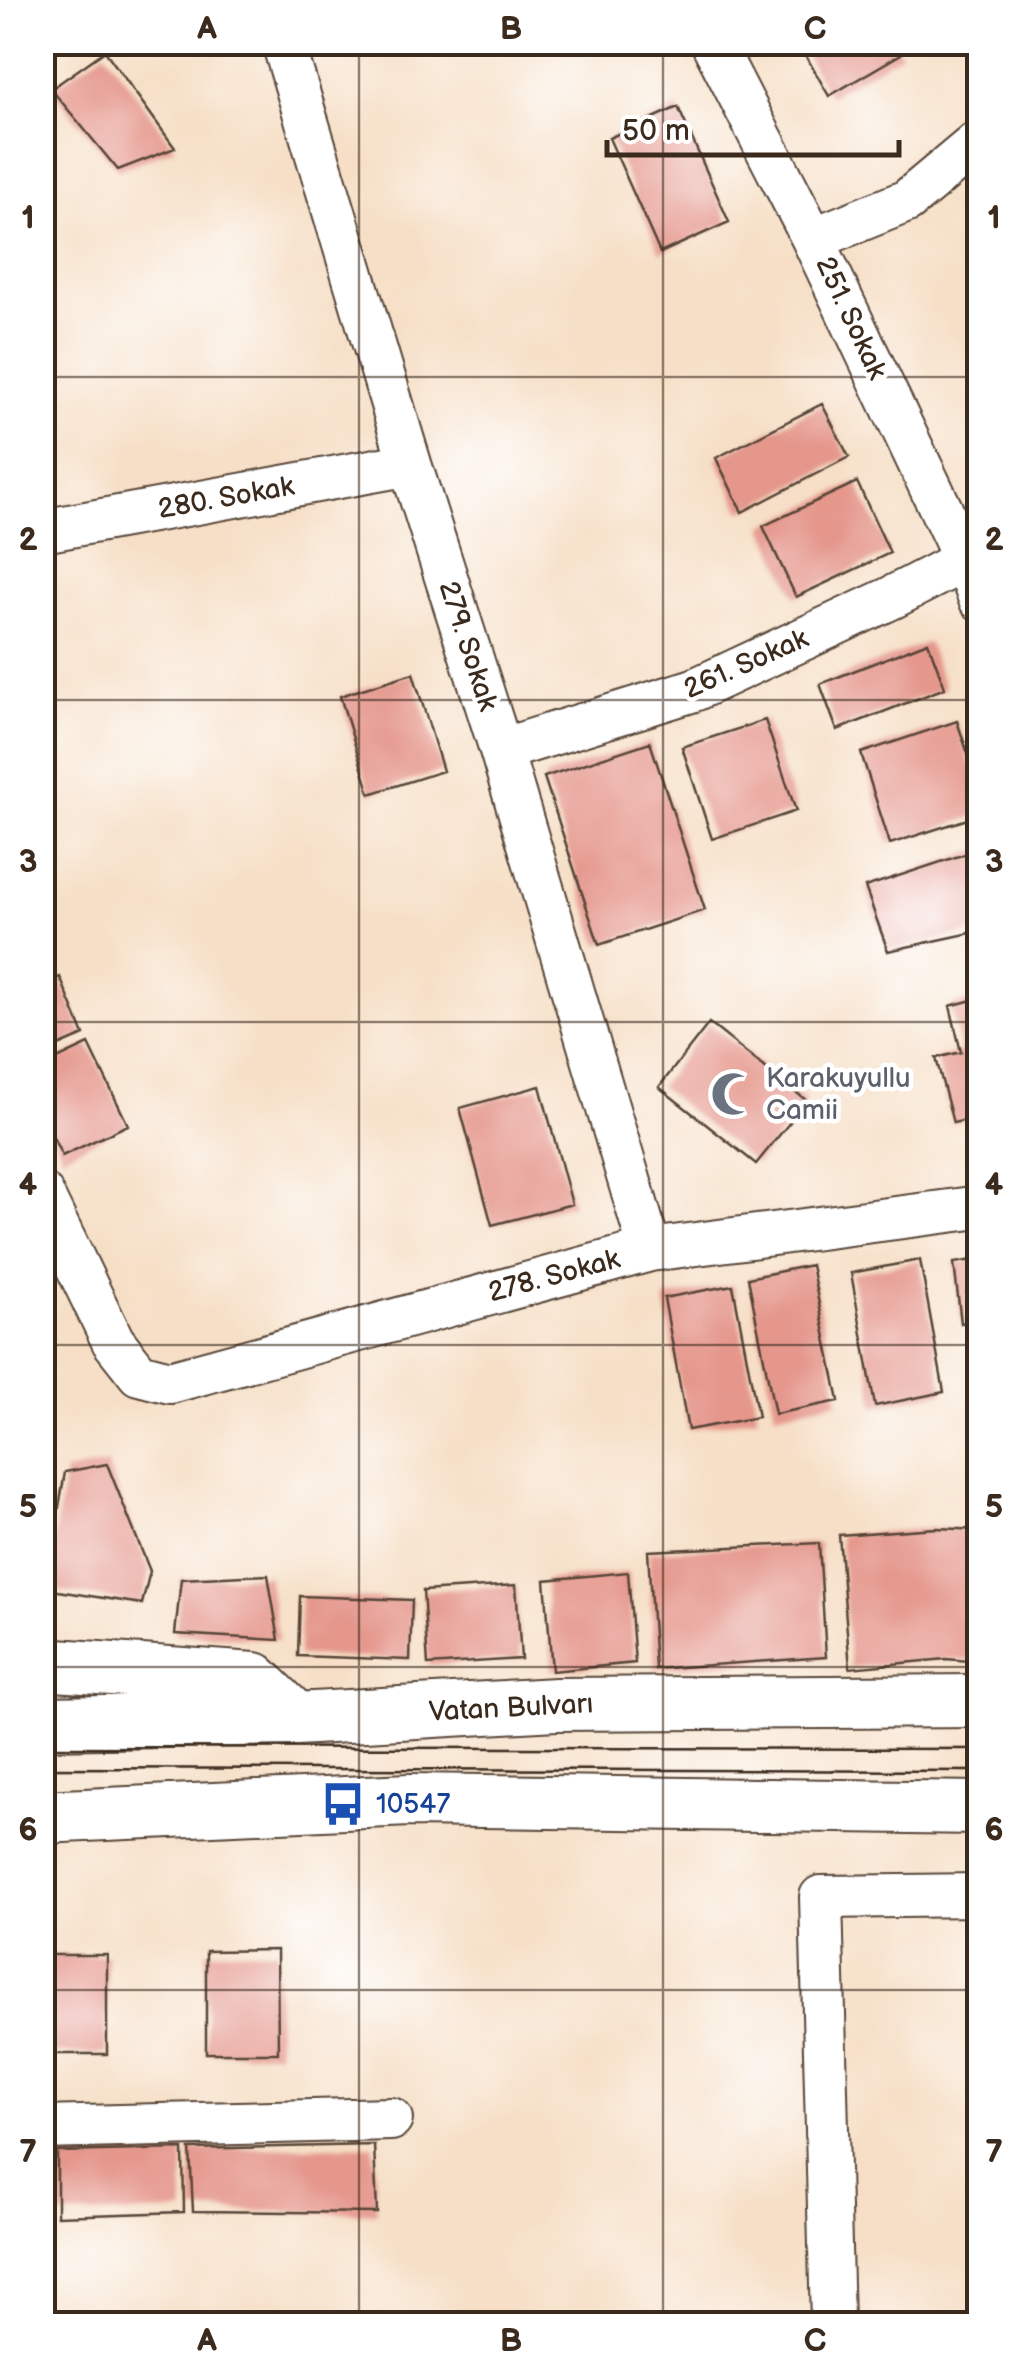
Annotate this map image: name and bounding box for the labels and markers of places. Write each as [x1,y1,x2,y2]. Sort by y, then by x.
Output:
place label: Karakuyullu Camii [766,1062,910,1127]
mosque icon: Karakuyullu Camii [709,1070,757,1118]
bus stop icon: 10547 [319,1780,367,1828]
place label: 10547 [376,1788,450,1821]

